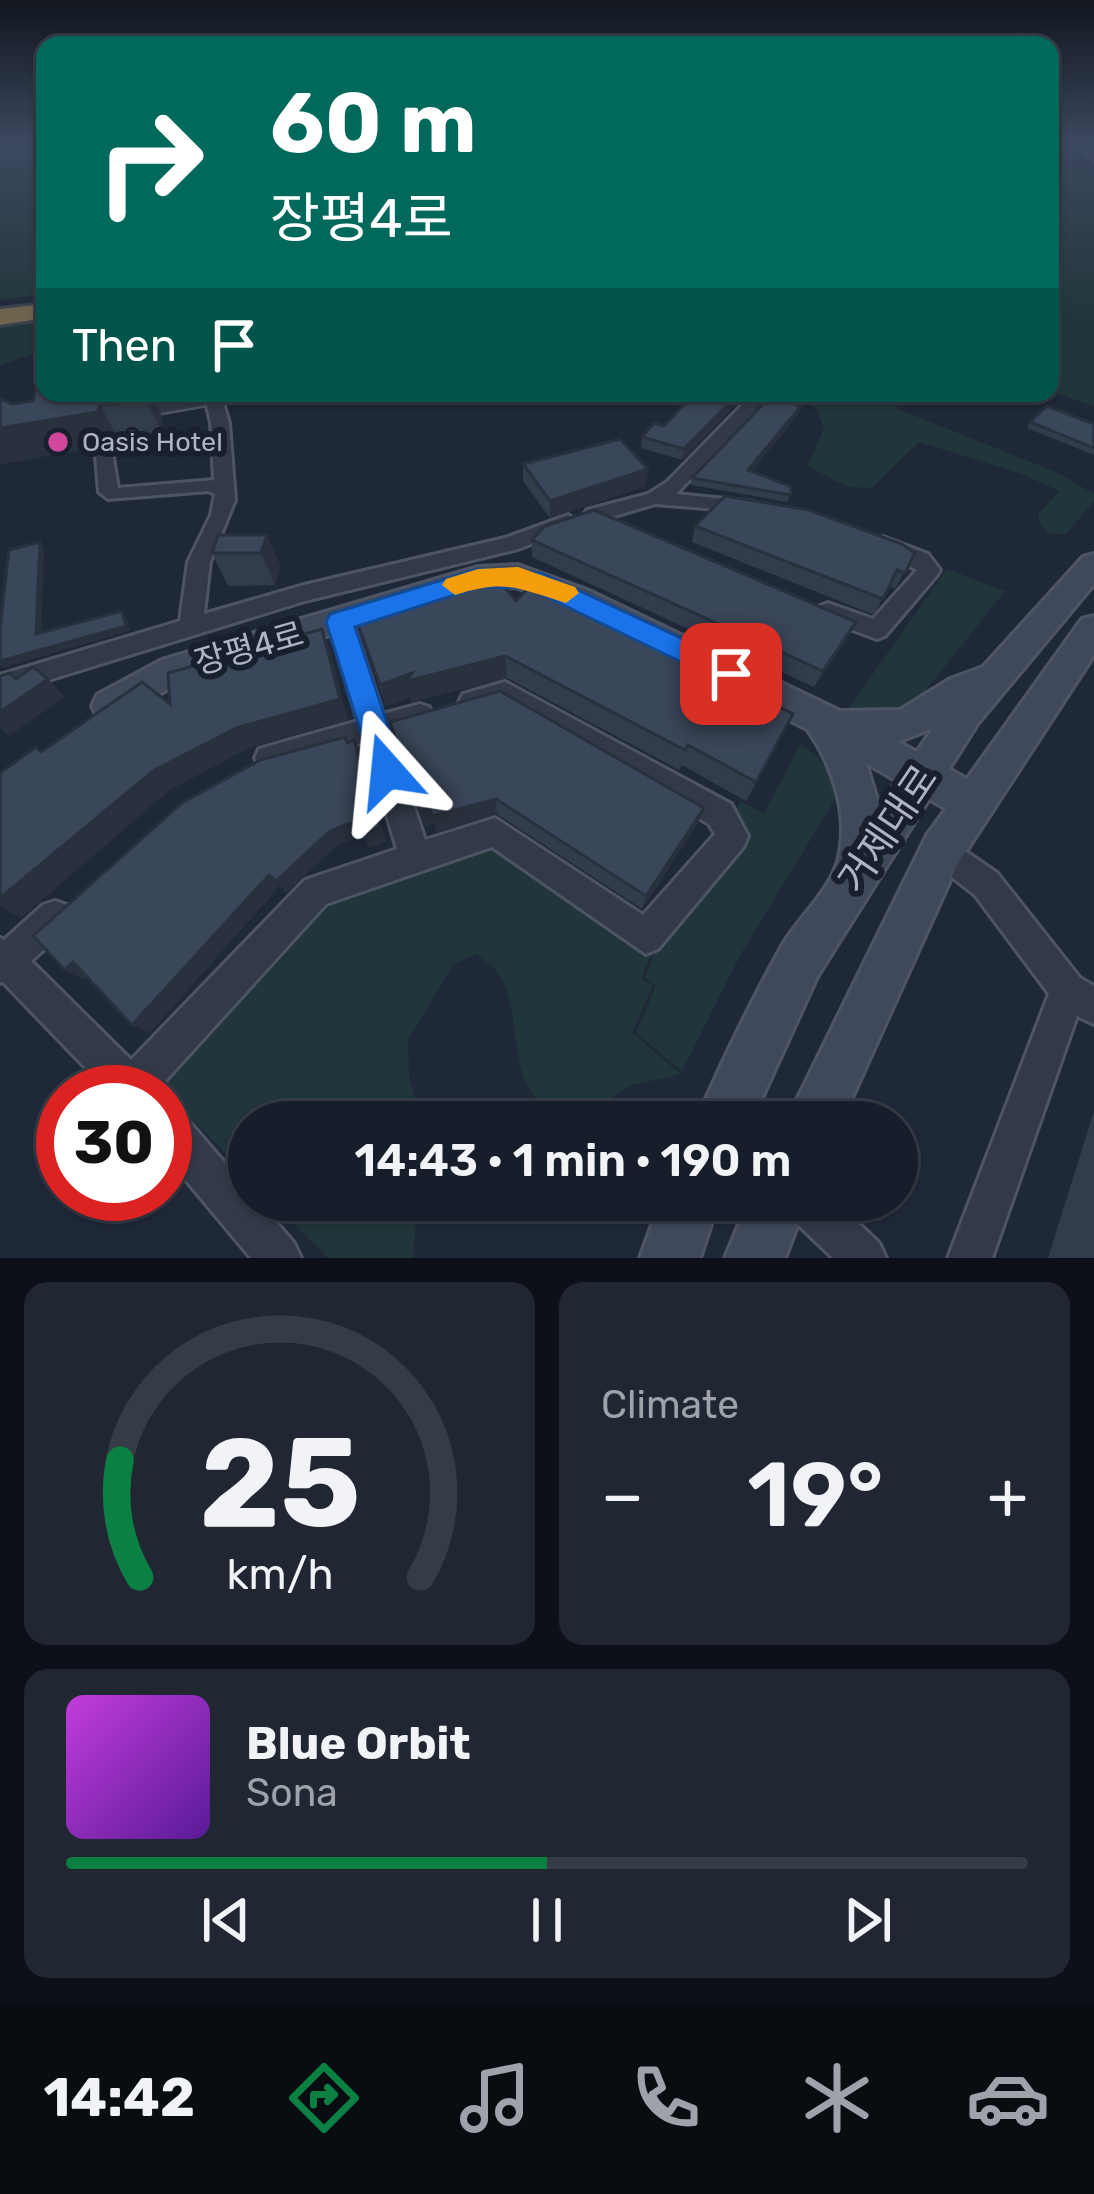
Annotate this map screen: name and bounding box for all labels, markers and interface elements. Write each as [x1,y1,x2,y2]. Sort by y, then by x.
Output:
text: 60 m [270,73,477,173]
icon: right [72,84,228,240]
text: 장평4로 [270,187,453,251]
icon: arrive [201,312,267,378]
text: Then [72,319,177,372]
place label: Oasis Hotel [82,426,223,458]
marker: Oasis Hotel [45,429,71,455]
street label: 장평4로 [190,614,308,682]
pin [680,623,782,725]
icon: arrive [698,641,764,707]
position arrow [324,708,450,834]
street label: 거제대로 [829,757,947,901]
speed limit sign: 30 [36,1065,192,1221]
text: 14:43 · 1 min · 190 m [355,1134,791,1187]
text: Climate [601,1382,739,1428]
text: 25 [199,1409,360,1557]
text: 19° [747,1442,883,1549]
text: − [601,1456,644,1535]
text: + [987,1456,1028,1535]
text: km/h [226,1548,333,1599]
text: Blue Orbit [246,1717,470,1770]
text: Sona [246,1770,338,1816]
icon: previous [193,1887,259,1953]
icon: pause [514,1887,580,1953]
icon: next [835,1887,901,1953]
icon: directions [282,2056,366,2140]
icon: music [453,2056,537,2140]
icon: phone [624,2056,708,2140]
icon: climate [795,2056,879,2140]
icon: car [966,2056,1050,2140]
text: 14:42 [44,2066,195,2130]

